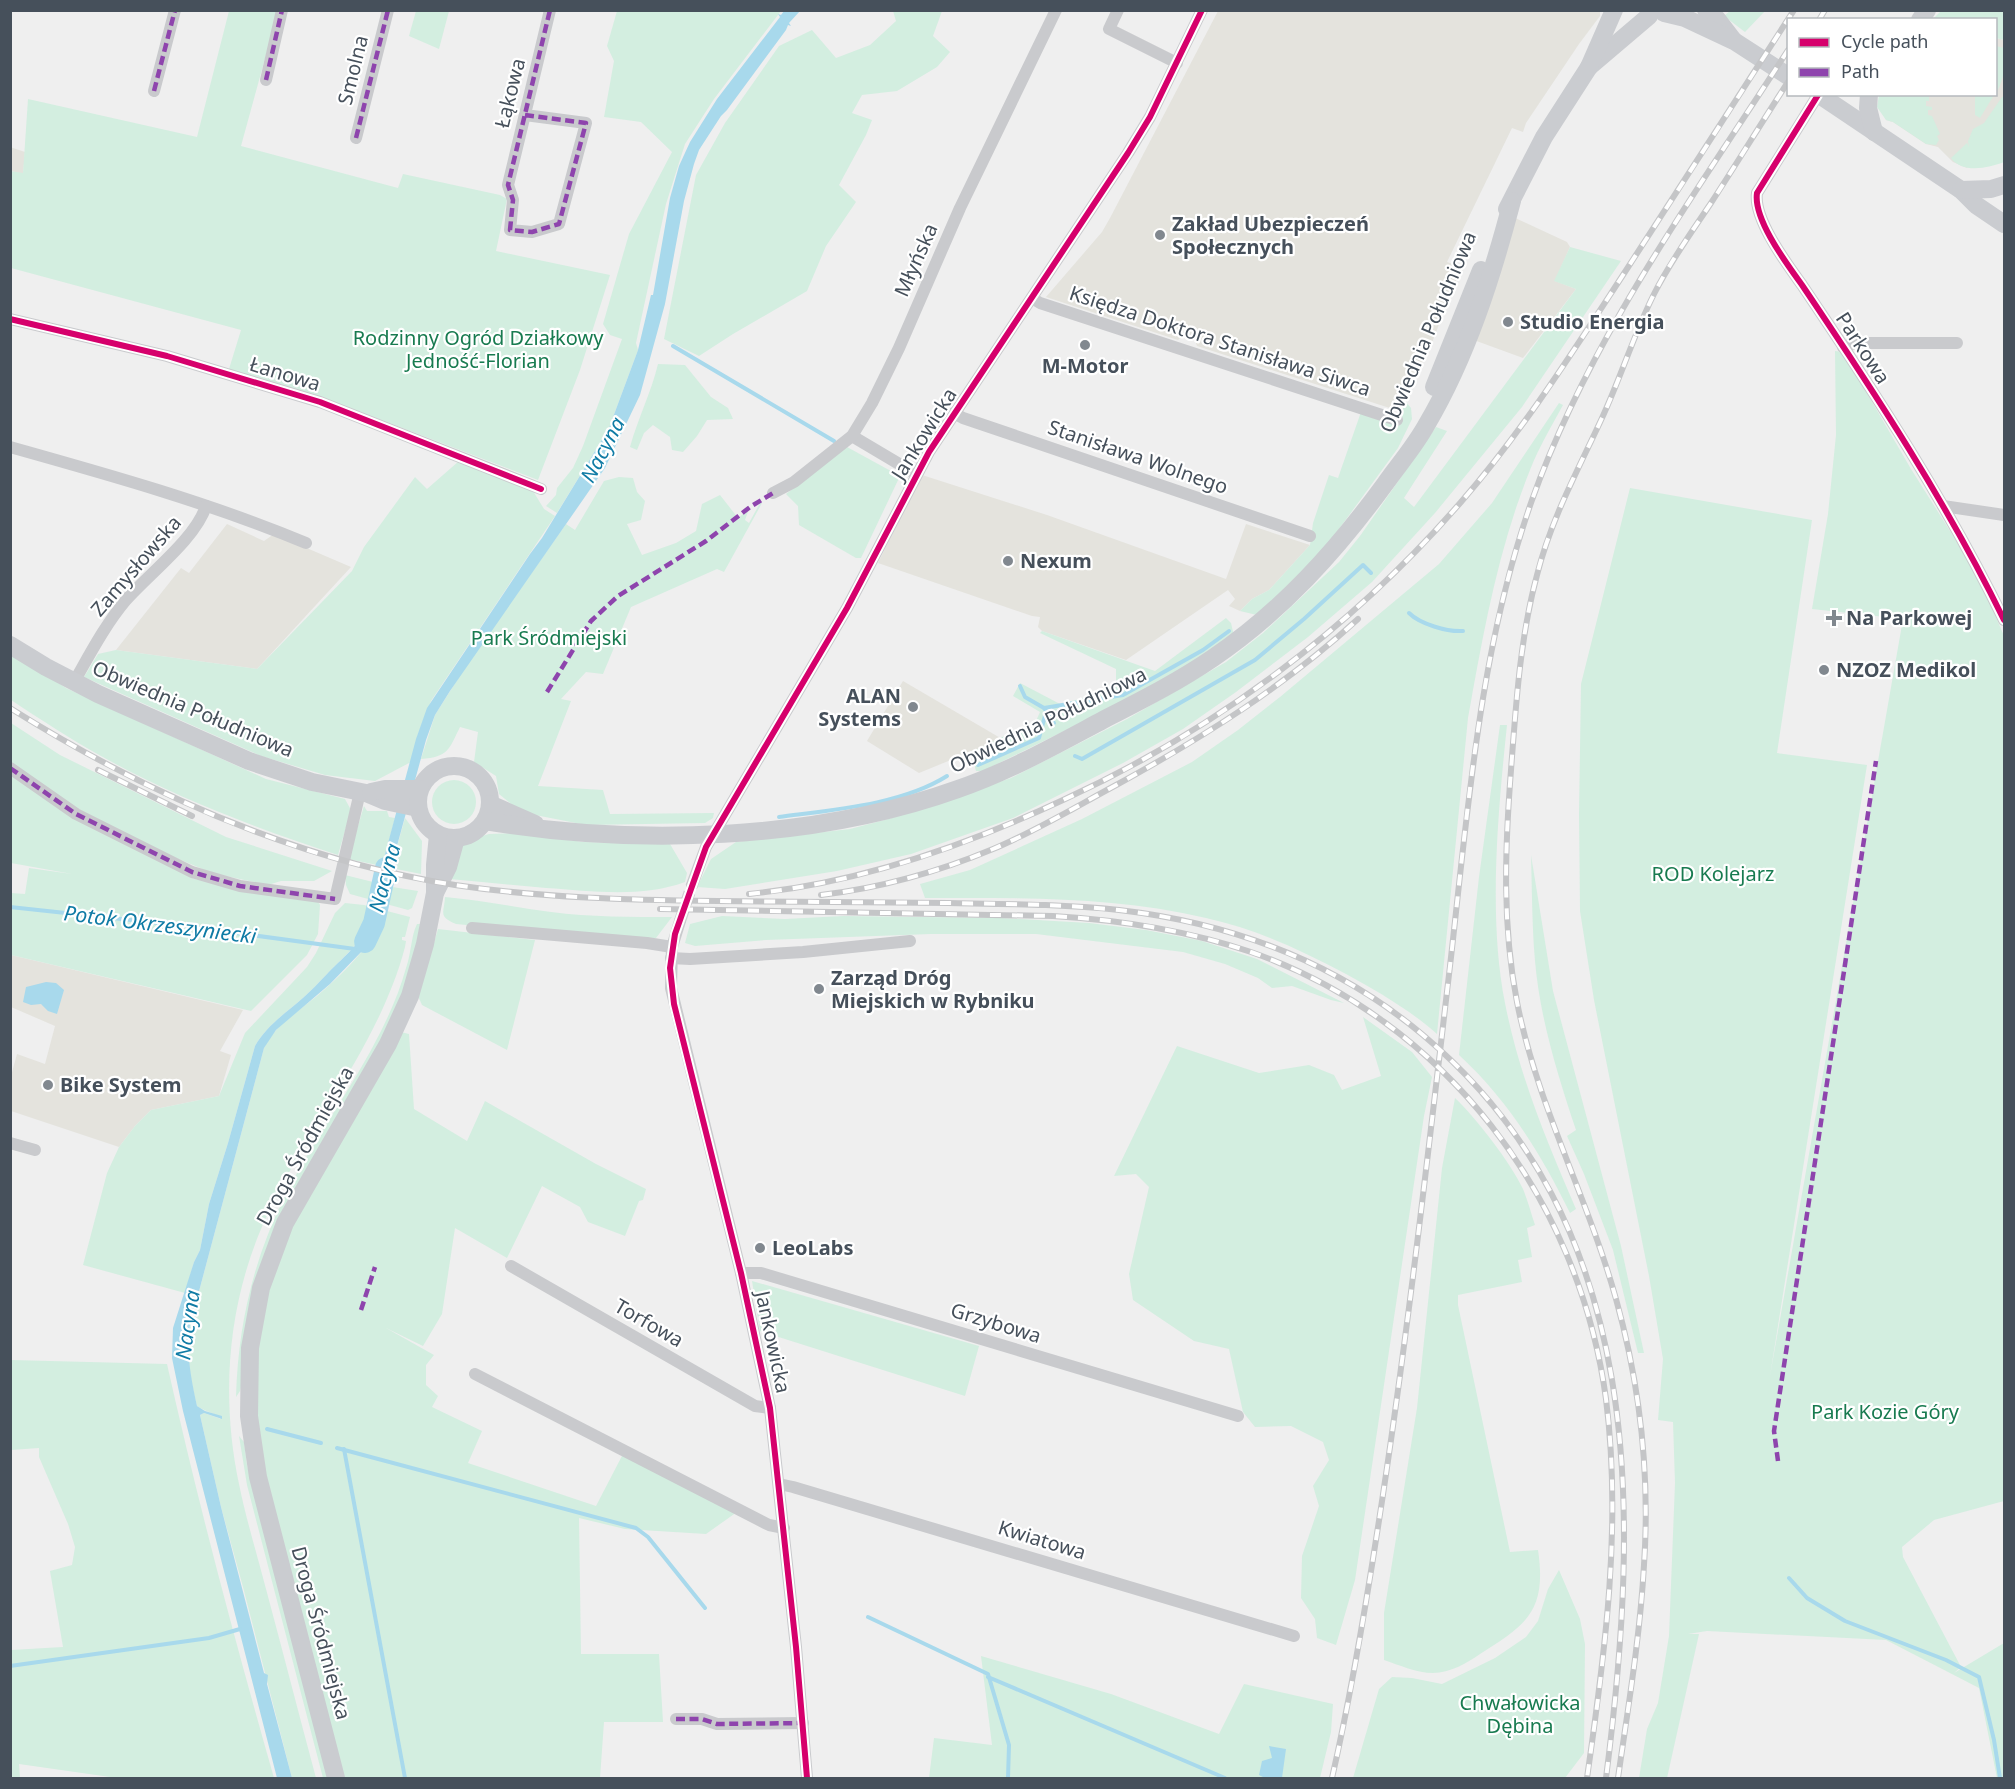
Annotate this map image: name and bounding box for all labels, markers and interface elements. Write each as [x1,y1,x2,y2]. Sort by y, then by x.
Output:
legend [1787,18,1997,96]
text: Cycle path [1841,29,1928,53]
street label: Smolna [331,32,374,107]
street label: Łąkowa [488,55,531,131]
text: Path [1841,59,1880,83]
place label: Zakład Ubezpieczeń Społecznych [1172,210,1369,260]
street label: Młyńska [887,219,944,301]
street label: Obwiednia Południowa [1373,227,1482,437]
marker: Zakład Ubezpieczeń Społecznych [1153,228,1167,242]
street label: Księdza Doktora Stanisława Siwca [1066,279,1374,402]
street label: Parkowa [1830,306,1897,389]
place label: Studio Energia [1520,308,1665,335]
marker: Studio Energia [1501,315,1515,329]
park label: Rodzinny Ogród Działkowy Jedność-Florian [353,324,604,374]
marker: M-Motor [1078,338,1092,352]
street label: Łanowa [246,350,324,397]
place label: M-Motor [1042,352,1128,379]
street label: Jankowicka [884,383,963,487]
water label: Nacyna [573,412,631,487]
street label: Stanisława Wolnego [1045,413,1232,500]
street label: Zamysłowska [84,510,187,622]
place label: Nexum [1020,547,1092,574]
marker: Nexum [1001,554,1015,568]
place label: Na Parkowej [1846,604,1972,631]
marker: Na Parkowej [1827,611,1841,625]
park label: Park Śródmiejski [471,624,627,651]
street label: Obwiednia Południowa [88,654,298,763]
place label: NZOZ Medikol [1836,656,1976,683]
street label: Obwiednia Południowa [945,660,1151,779]
marker: NZOZ Medikol [1817,663,1831,677]
place label: ALAN Systems [818,682,901,732]
marker: ALAN Systems [906,700,920,714]
water label: Nacyna [361,840,407,915]
park label: ROD Kolejarz [1652,860,1774,887]
water label: Potok Okrzeszyniecki [62,898,259,950]
place label: Zarząd Dróg Miejskich w Rybniku [831,964,1035,1014]
marker: Zarząd Dróg Miejskich w Rybniku [812,982,826,996]
street label: Droga Śródmiejska [250,1061,360,1230]
place label: Bike System [60,1071,181,1098]
marker: Bike System [41,1078,55,1092]
place label: LeoLabs [772,1234,853,1261]
marker: LeoLabs [753,1241,767,1255]
street label: Jankowicka [749,1286,797,1395]
water label: Nacyna [168,1288,206,1362]
street label: Torfowa [610,1292,689,1353]
street label: Grzybowa [948,1296,1045,1349]
park label: Park Kozie Góry [1811,1398,1960,1425]
street label: Kwiatowa [995,1513,1089,1566]
street label: Droga Śródmiejska [285,1543,358,1722]
park label: Chwałowicka Dębina [1459,1689,1581,1739]

